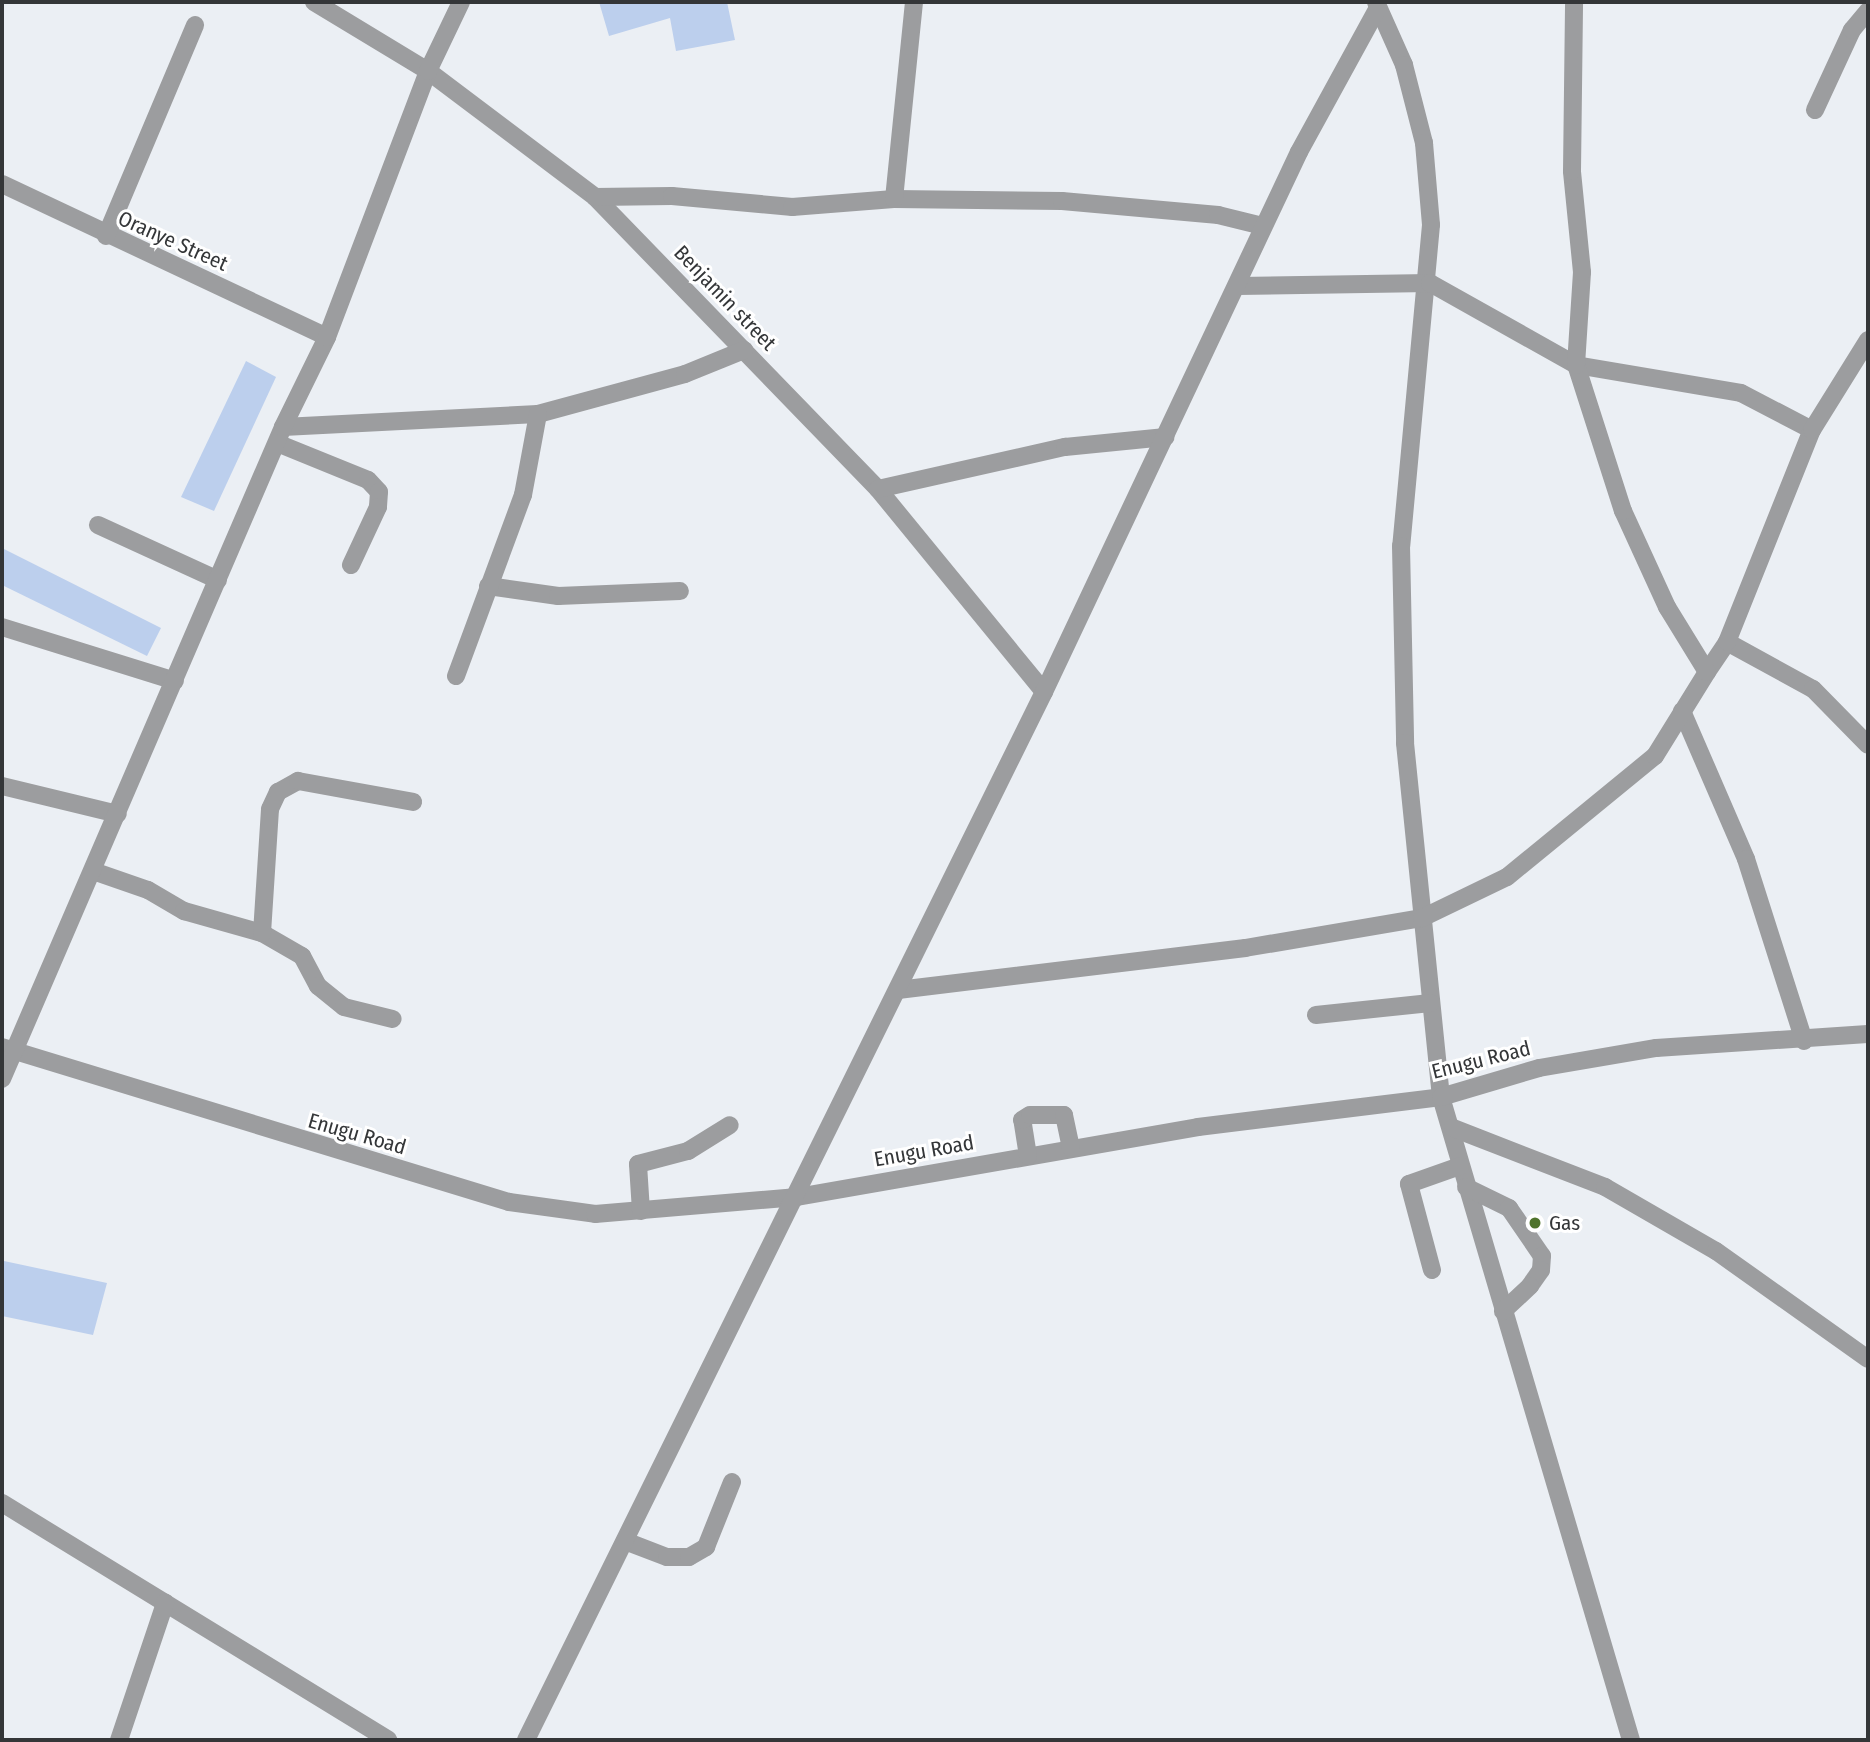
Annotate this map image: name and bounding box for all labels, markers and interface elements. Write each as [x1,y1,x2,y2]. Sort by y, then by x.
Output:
street label: Oranye Street [114,206,232,276]
street label: Benjamin street [669,240,781,356]
street label: Enugu Road [1429,1036,1533,1084]
street label: Enugu Road [305,1108,409,1160]
street label: Enugu Road [872,1130,976,1172]
place label: Gas [1549,1210,1580,1236]
marker: Gas [1527,1215,1543,1231]

